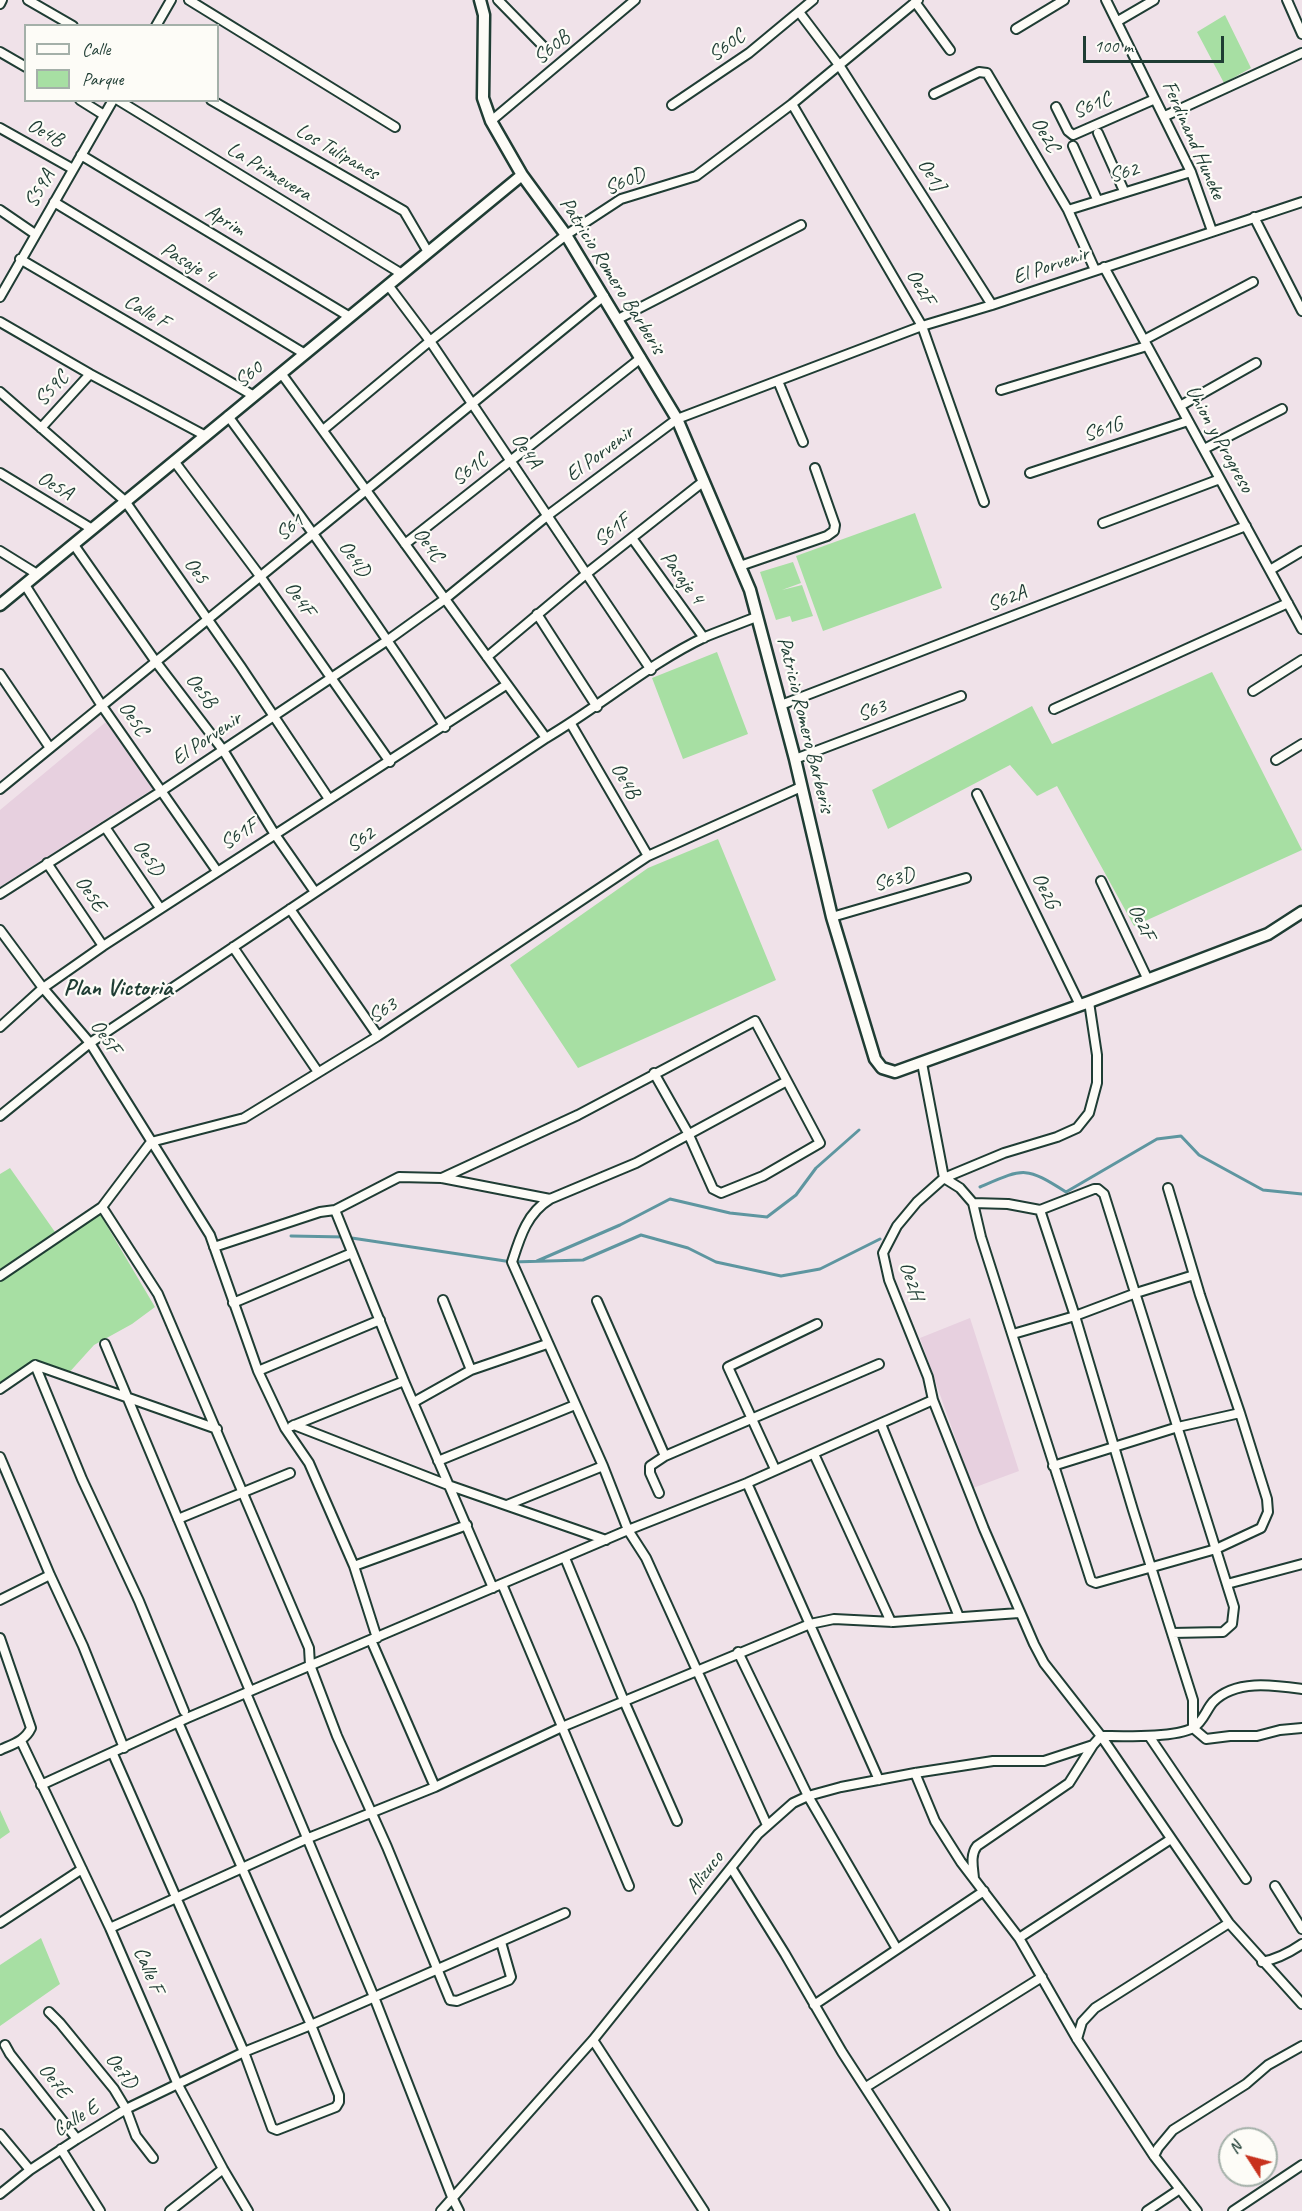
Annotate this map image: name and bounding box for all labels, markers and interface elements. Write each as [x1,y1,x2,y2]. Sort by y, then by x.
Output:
legend [24,24,219,102]
street label: S60C [704,24,750,68]
scale bar [1086,24,1227,62]
street label: S60B [529,25,575,71]
text: 100 m [1094,35,1133,57]
text: Calle [82,38,110,60]
text: Parque [82,68,123,90]
street label: Ferdinand Huneke [1156,77,1230,203]
street label: S61C [1069,87,1115,125]
street label: Oe4B [22,113,68,153]
street label: Oe2C [1025,113,1065,157]
street label: Los Tulipanes [291,118,383,186]
street label: La Primevera [222,137,316,207]
street label: Oe1J [911,154,951,196]
street label: S62 [1107,157,1141,189]
street label: S60D [601,162,649,202]
street label: S59A [19,166,61,212]
street label: Patricio Romero Barberis [554,193,670,359]
street label: Aprim [201,199,249,243]
street label: Pasaje 4 [156,237,220,289]
street label: El Porvenir [1010,241,1092,291]
street label: Oe2F [900,265,940,309]
street label: Calle F [119,289,173,335]
street label: S60 [230,356,268,394]
street label: S59C [29,366,75,412]
street label: Union y Progreso [1179,381,1259,497]
street label: S61G [1080,412,1126,448]
street label: El Porvenir [561,420,639,488]
street label: Oe4A [505,429,547,473]
street label: S61C [447,448,493,492]
street label: Oe5A [33,466,77,506]
street label: S61 [271,509,309,547]
street label: S61F [589,509,635,553]
street label: Oe4C [407,523,449,567]
street label: Oe4D [333,536,375,582]
street label: Pasaje 4 [654,547,710,609]
street label: Oe5 [178,553,214,589]
street label: Oe4F [278,577,320,621]
street label: S62A [984,580,1030,618]
street label: Patricio Romero Barberis [771,635,839,815]
street label: Oe5B [180,668,222,714]
street label: S63 [854,694,890,728]
street label: Oe5C [112,697,154,741]
street label: El Porvenir [167,707,247,771]
street label: Oe4B [605,758,645,804]
street label: S61F [216,814,262,856]
street label: S62 [342,821,380,859]
street label: Oe5D [127,835,169,881]
street label: S63D [871,862,917,898]
street label: Oe2G [1026,869,1064,913]
street label: Oe5E [69,871,111,917]
street label: Oe2F [1122,900,1160,944]
district label: Plan Victoria [63,975,173,1003]
street label: S63 [364,993,402,1029]
street label: Oe5F [84,1015,126,1059]
street label: Oe2H [893,1259,929,1303]
street label: Alizuco [680,1846,730,1900]
street label: Calle F [127,1943,169,1997]
street label: Oe7D [99,2048,143,2094]
street label: Oe7E [32,2058,76,2104]
street label: Calle E [48,2095,104,2143]
north arrow [1218,2127,1278,2187]
text: N [1224,2138,1246,2157]

